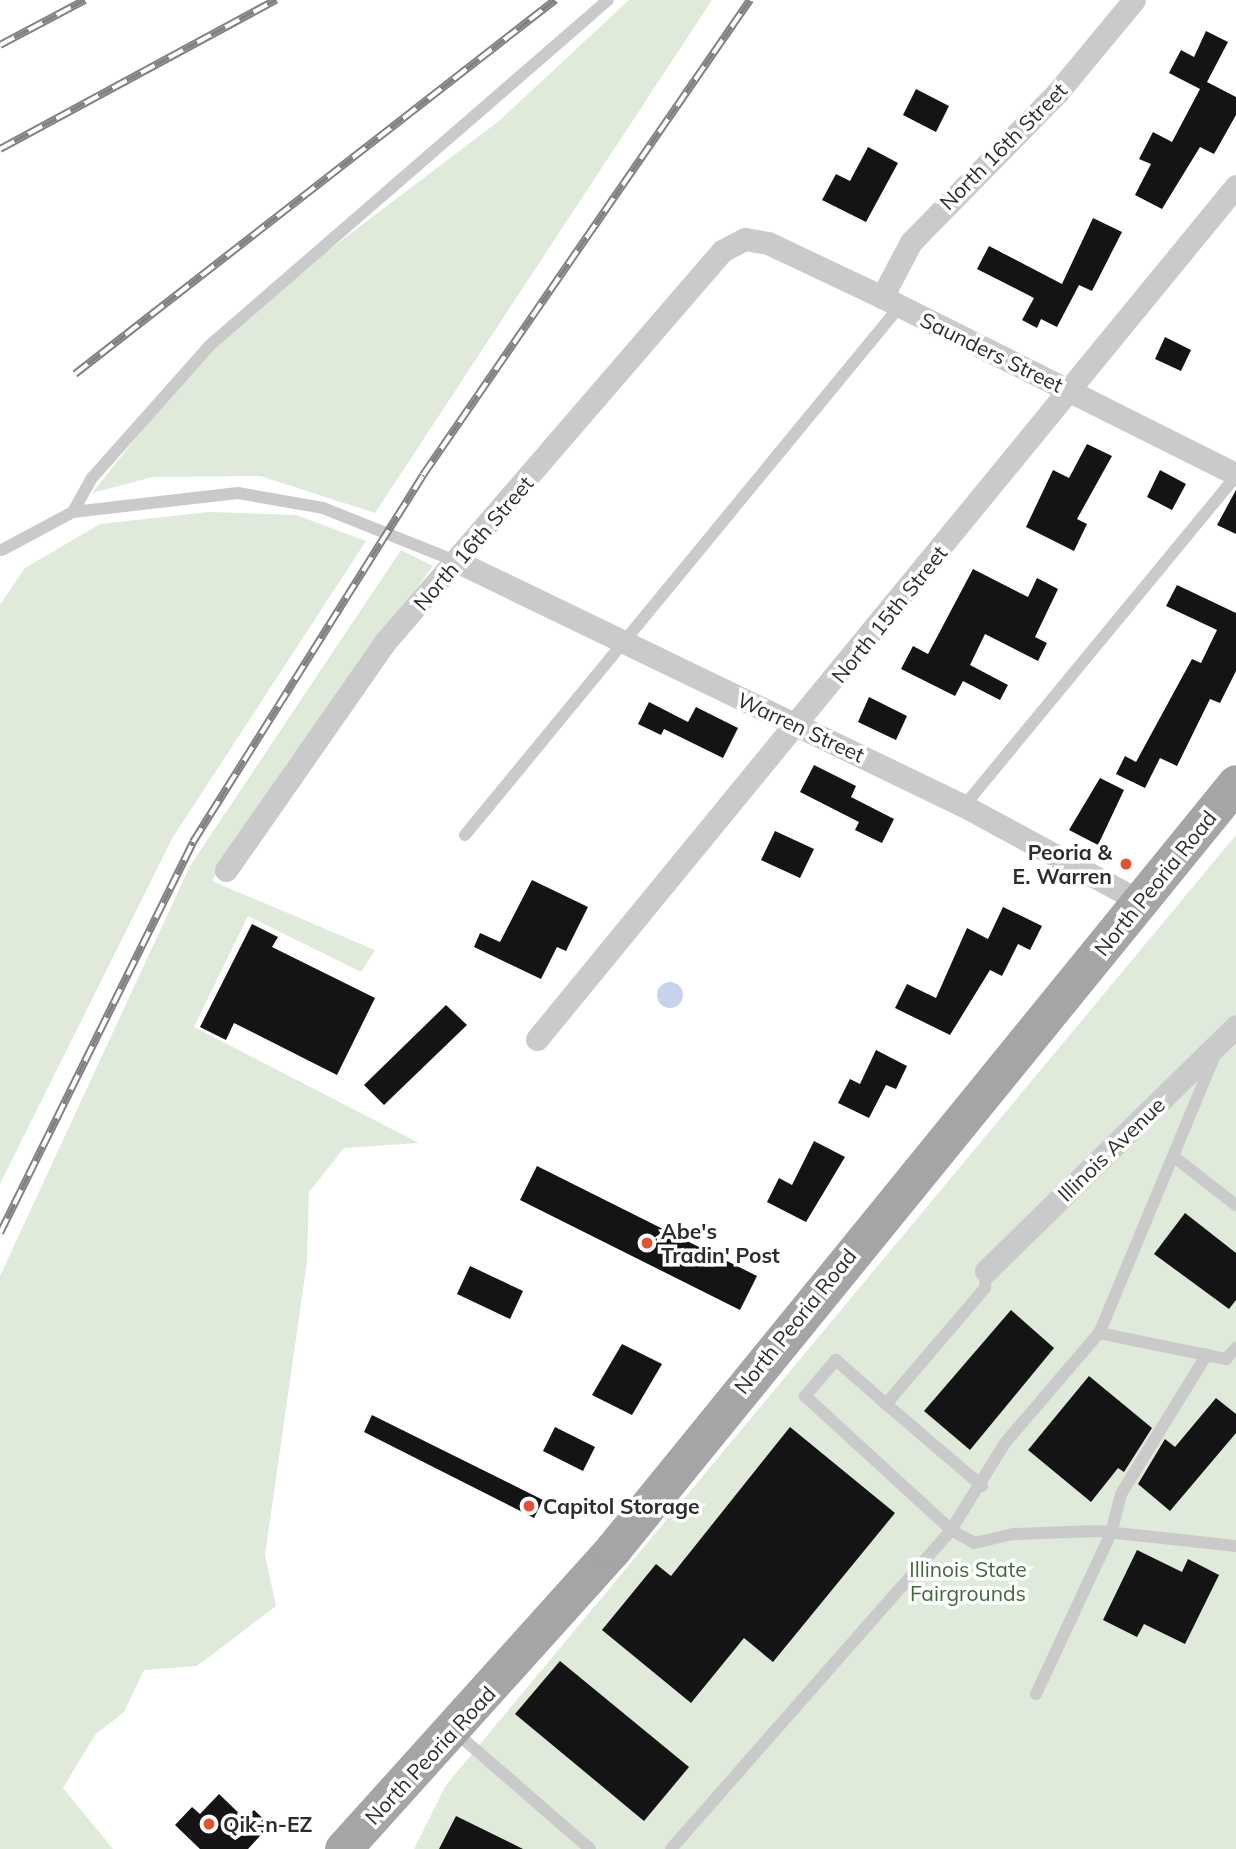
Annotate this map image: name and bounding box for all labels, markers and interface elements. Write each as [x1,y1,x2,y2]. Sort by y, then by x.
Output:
street label: North 16th Street [934,77,1072,215]
street label: Saunders Street [917,307,1067,397]
street label: North 16th Street [408,471,538,615]
street label: North 15th Street [826,540,952,688]
street label: Warren Street [734,687,868,767]
street label: North Peoria Road [1089,805,1221,961]
place label: Peoria & E. Warren [1013,839,1112,889]
marker: Peoria & E. Warren [1118,856,1134,872]
street label: Illinois Avenue [1052,1092,1170,1206]
place label: Abe's Tradin' Post [661,1218,780,1268]
marker: Abe's Tradin' Post [639,1235,655,1251]
street label: North Peoria Road [729,1243,861,1399]
place label: Capitol Storage [543,1493,700,1519]
marker: Capitol Storage [521,1498,537,1514]
park label: Illinois State Fairgrounds [909,1556,1027,1606]
street label: North Peoria Road [359,1681,501,1829]
place label: Qik-n-EZ [223,1811,312,1837]
marker: Qik-n-EZ [201,1816,217,1832]

